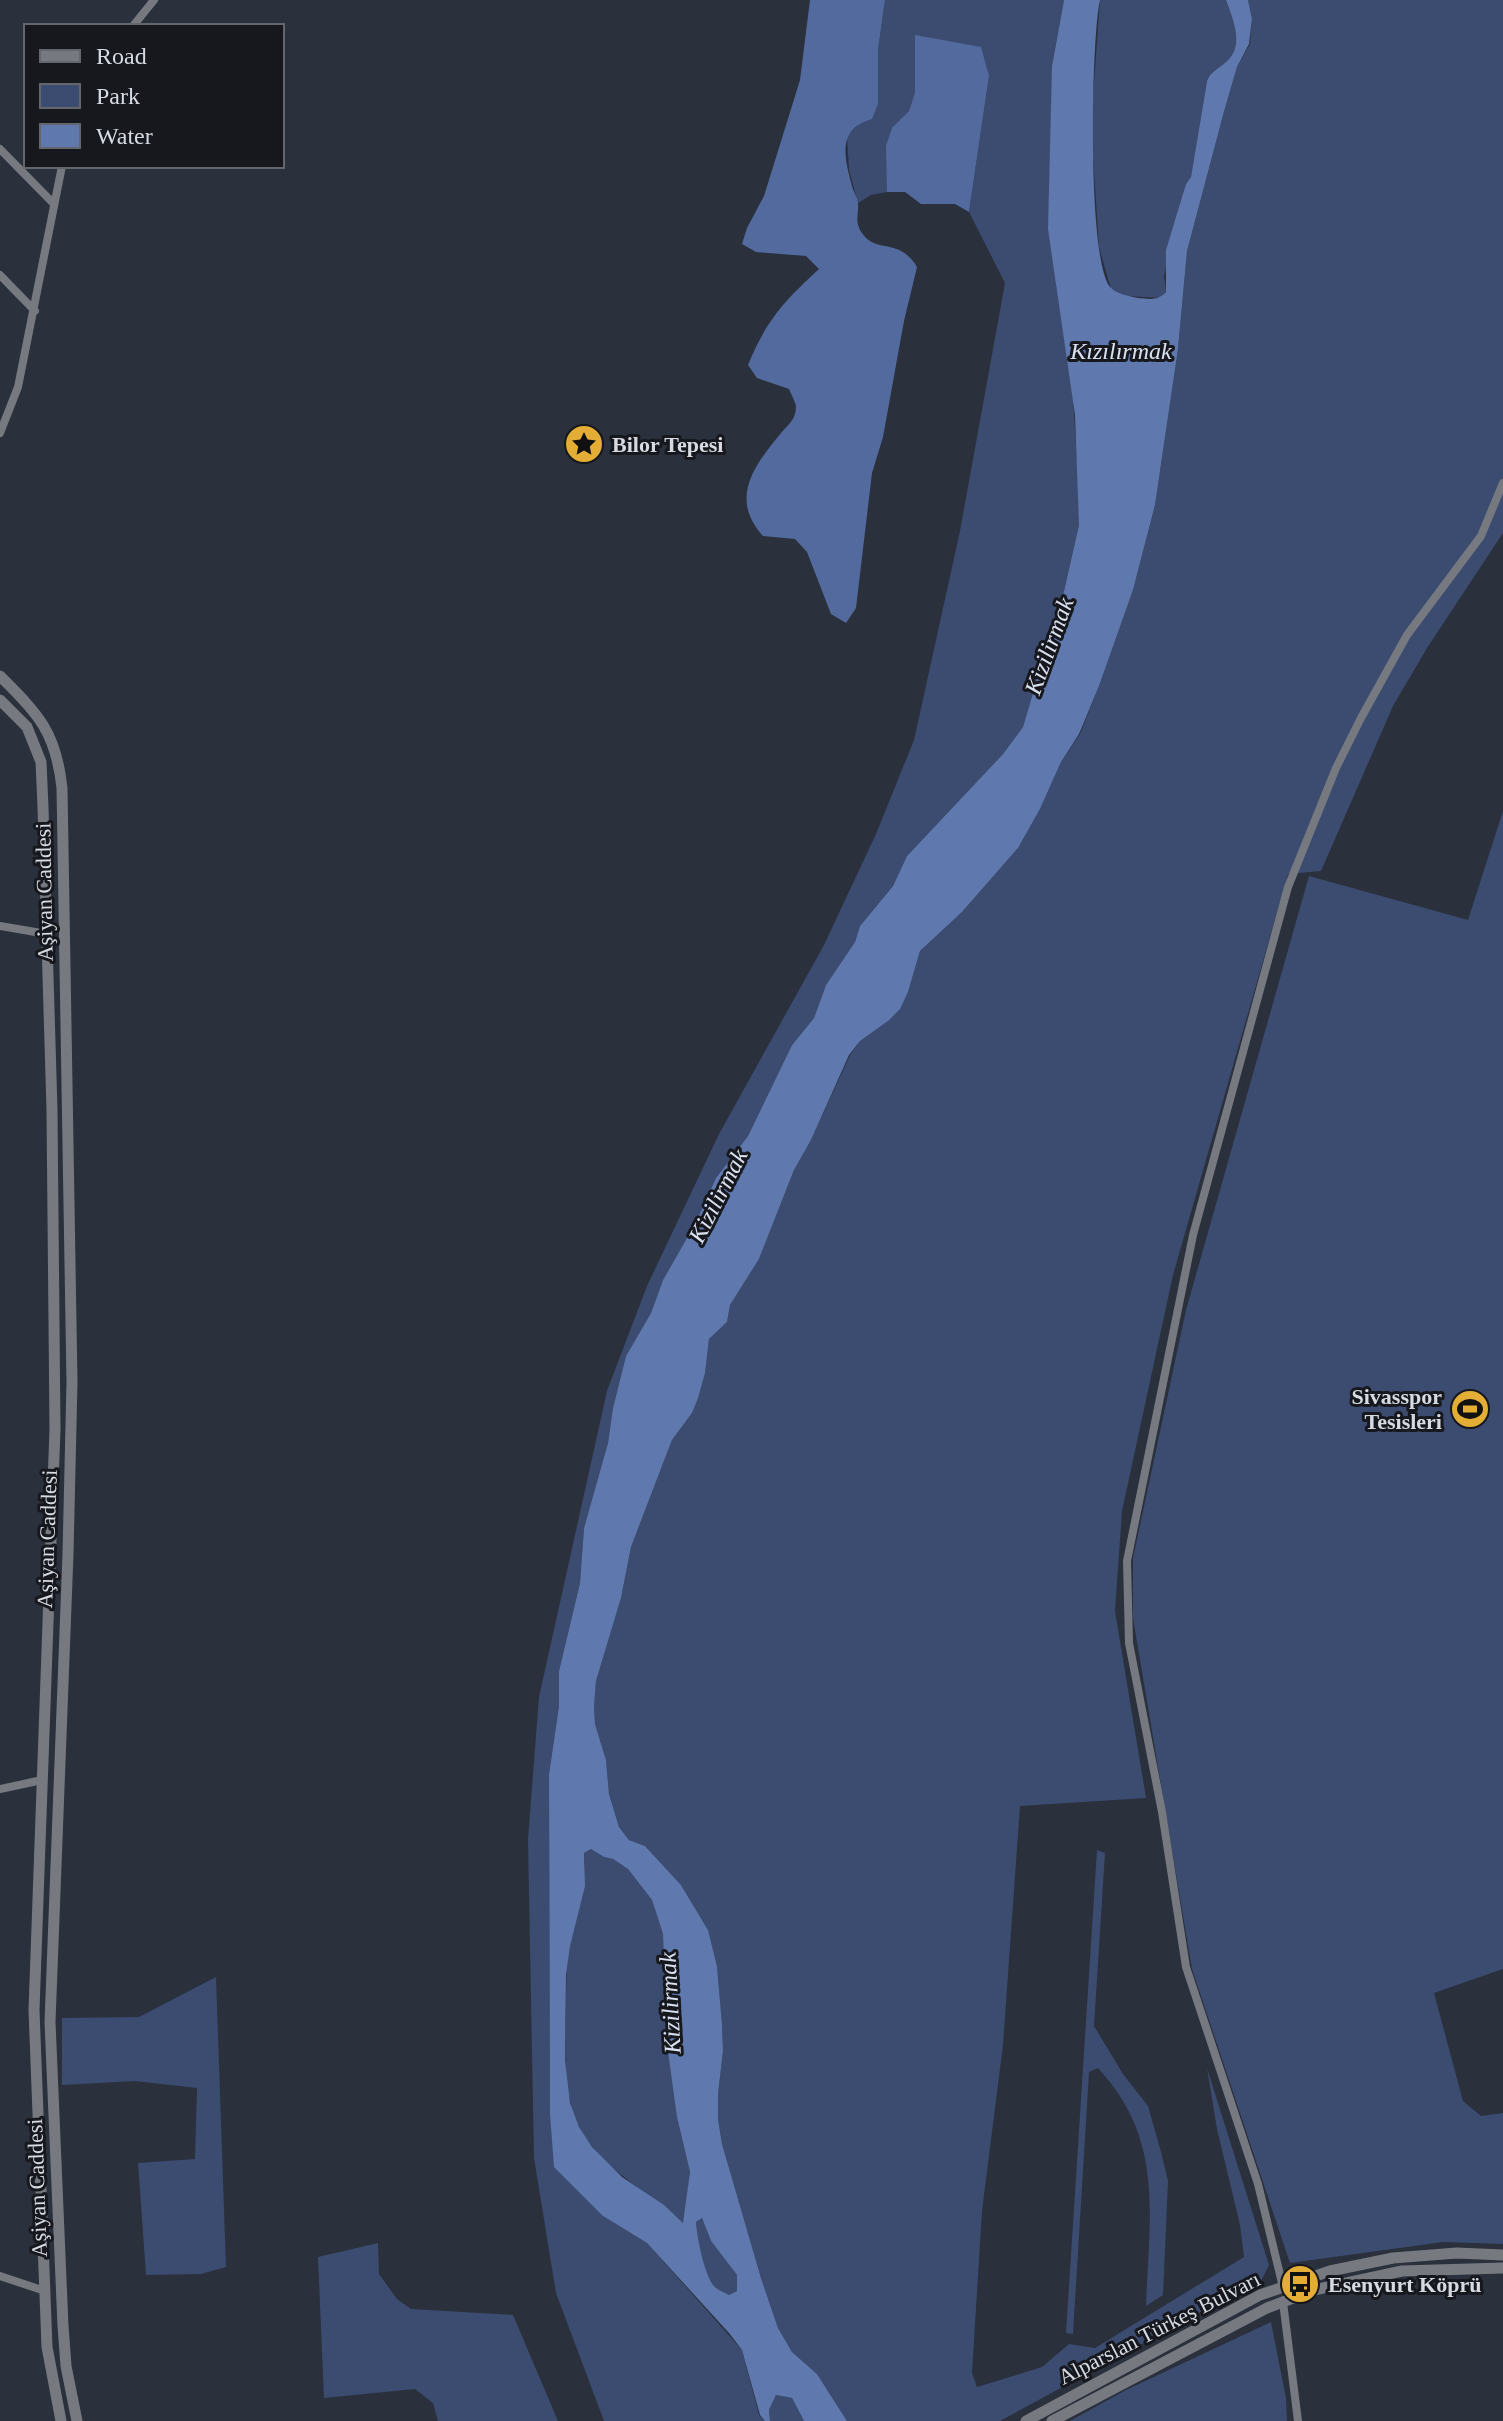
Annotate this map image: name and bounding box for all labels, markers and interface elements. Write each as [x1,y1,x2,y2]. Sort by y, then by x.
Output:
legend [24,24,284,168]
text: Road [96,43,147,69]
text: Park [96,83,140,109]
text: Water [96,123,153,149]
water label: Kızılırmak [1069,338,1172,364]
place icon: Bilor Tepesi [563,423,605,465]
place label: Bilor Tepesi [612,432,723,457]
water label: Kizilirmak [1019,594,1079,699]
street label: Aşiyan Caddesi [30,822,58,962]
water label: Kizilirmak [683,1145,753,1248]
place label: Sivasspor Tesisleri [1352,1384,1442,1434]
sports icon: Sivasspor Tesisleri [1449,1388,1491,1430]
street label: Aşiyan Caddesi [32,1469,62,1609]
water label: Kizilirmak [654,1951,686,2055]
street label: Aşiyan Caddesi [22,2118,52,2258]
bus stop icon: Esenyurt Köprü [1279,2263,1321,2305]
street label: Alparslan Türkeş Bulvarı [1054,2266,1264,2390]
place label: Esenyurt Köprü [1328,2272,1481,2297]

